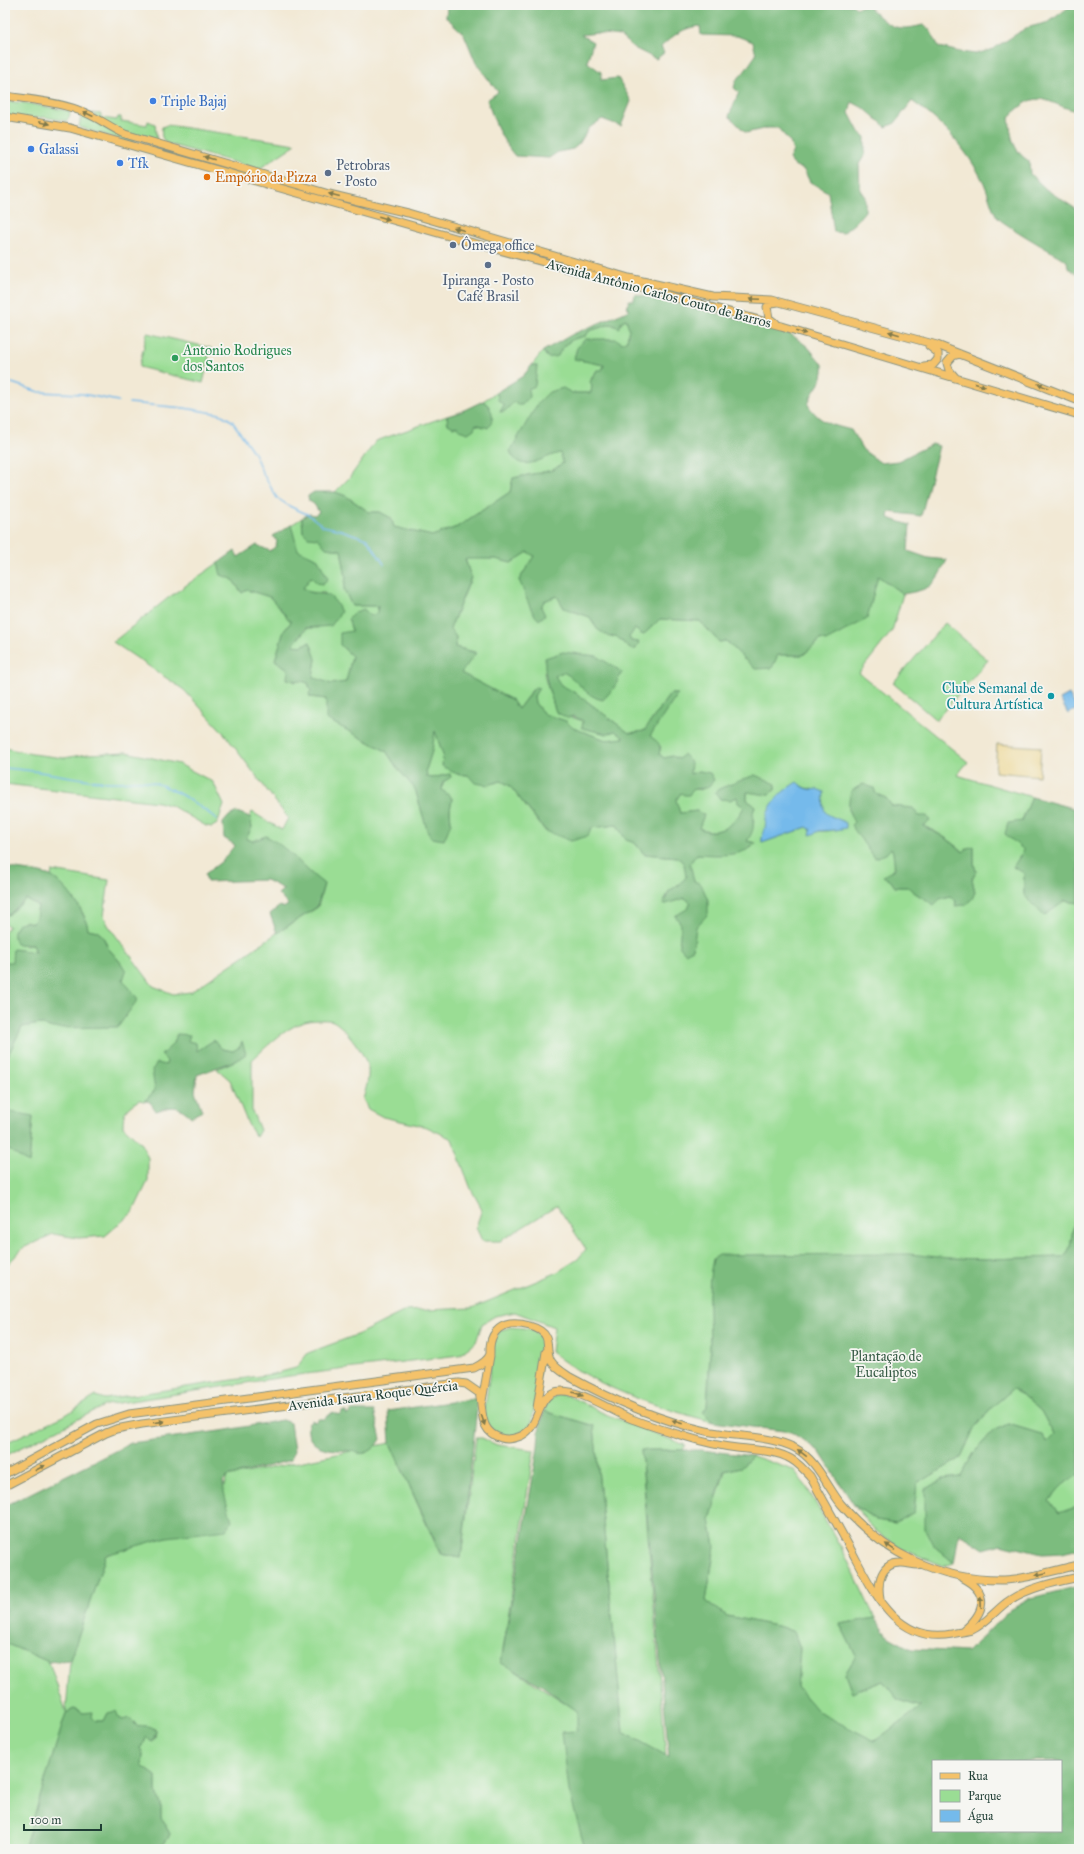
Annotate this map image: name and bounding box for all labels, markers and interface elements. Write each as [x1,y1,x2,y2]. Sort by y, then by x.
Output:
place label: Triple Bajaj [161,93,227,110]
marker: Triple Bajaj [148,96,158,106]
one-way arrow [82,111,93,117]
one-way arrow [37,120,50,126]
place label: Galassi [39,141,79,158]
marker: Galassi [26,144,36,154]
place label: Tfk [128,155,149,172]
one-way arrow [203,155,215,161]
place label: Petrobras - Posto [336,157,390,190]
marker: Tfk [115,158,125,168]
marker: Petrobras - Posto [323,168,333,178]
place label: Empório da Pizza [215,169,317,186]
marker: Empório da Pizza [202,172,212,182]
one-way arrow [328,192,340,198]
one-way arrow [379,215,391,221]
one-way arrow [453,226,465,232]
place label: Ômega office [461,236,535,254]
marker: Ômega office [448,240,458,250]
street label: Avenida Antônio Carlos Couto de Barros [544,255,773,332]
marker: Ipiranga - Posto Café Brasil [483,260,493,270]
place label: Ipiranga - Posto Café Brasil [442,272,534,305]
one-way arrow [749,295,761,302]
one-way arrow [796,329,808,335]
one-way arrow [888,330,900,336]
place label: Antonio Rodrigues dos Santos [182,342,292,375]
marker: Antonio Rodrigues dos Santos [170,353,180,363]
one-way arrow [975,382,987,388]
one-way arrow [1036,383,1048,389]
place label: Clube Semanal de Cultura Artística [942,680,1043,713]
marker: Clube Semanal de Cultura Artística [1046,691,1056,701]
park label: Plantação de Eucaliptos [851,1348,922,1381]
street label: Avenida Isaura Roque Quércia [286,1377,459,1415]
one-way arrow [572,1392,584,1398]
one-way arrow [481,1415,487,1427]
one-way arrow [153,1419,165,1425]
one-way arrow [671,1419,683,1425]
one-way arrow [797,1449,807,1457]
one-way arrow [34,1465,45,1472]
one-way arrow [885,1543,895,1551]
one-way arrow [1035,1572,1047,1578]
one-way arrow [978,1596,984,1609]
legend [932,1760,1062,1832]
text: Rua [968,1769,989,1783]
text: Parque [968,1789,1001,1804]
scale bar [24,1806,101,1832]
text: Água [967,1808,994,1824]
text: 100 m [30,1813,61,1827]

